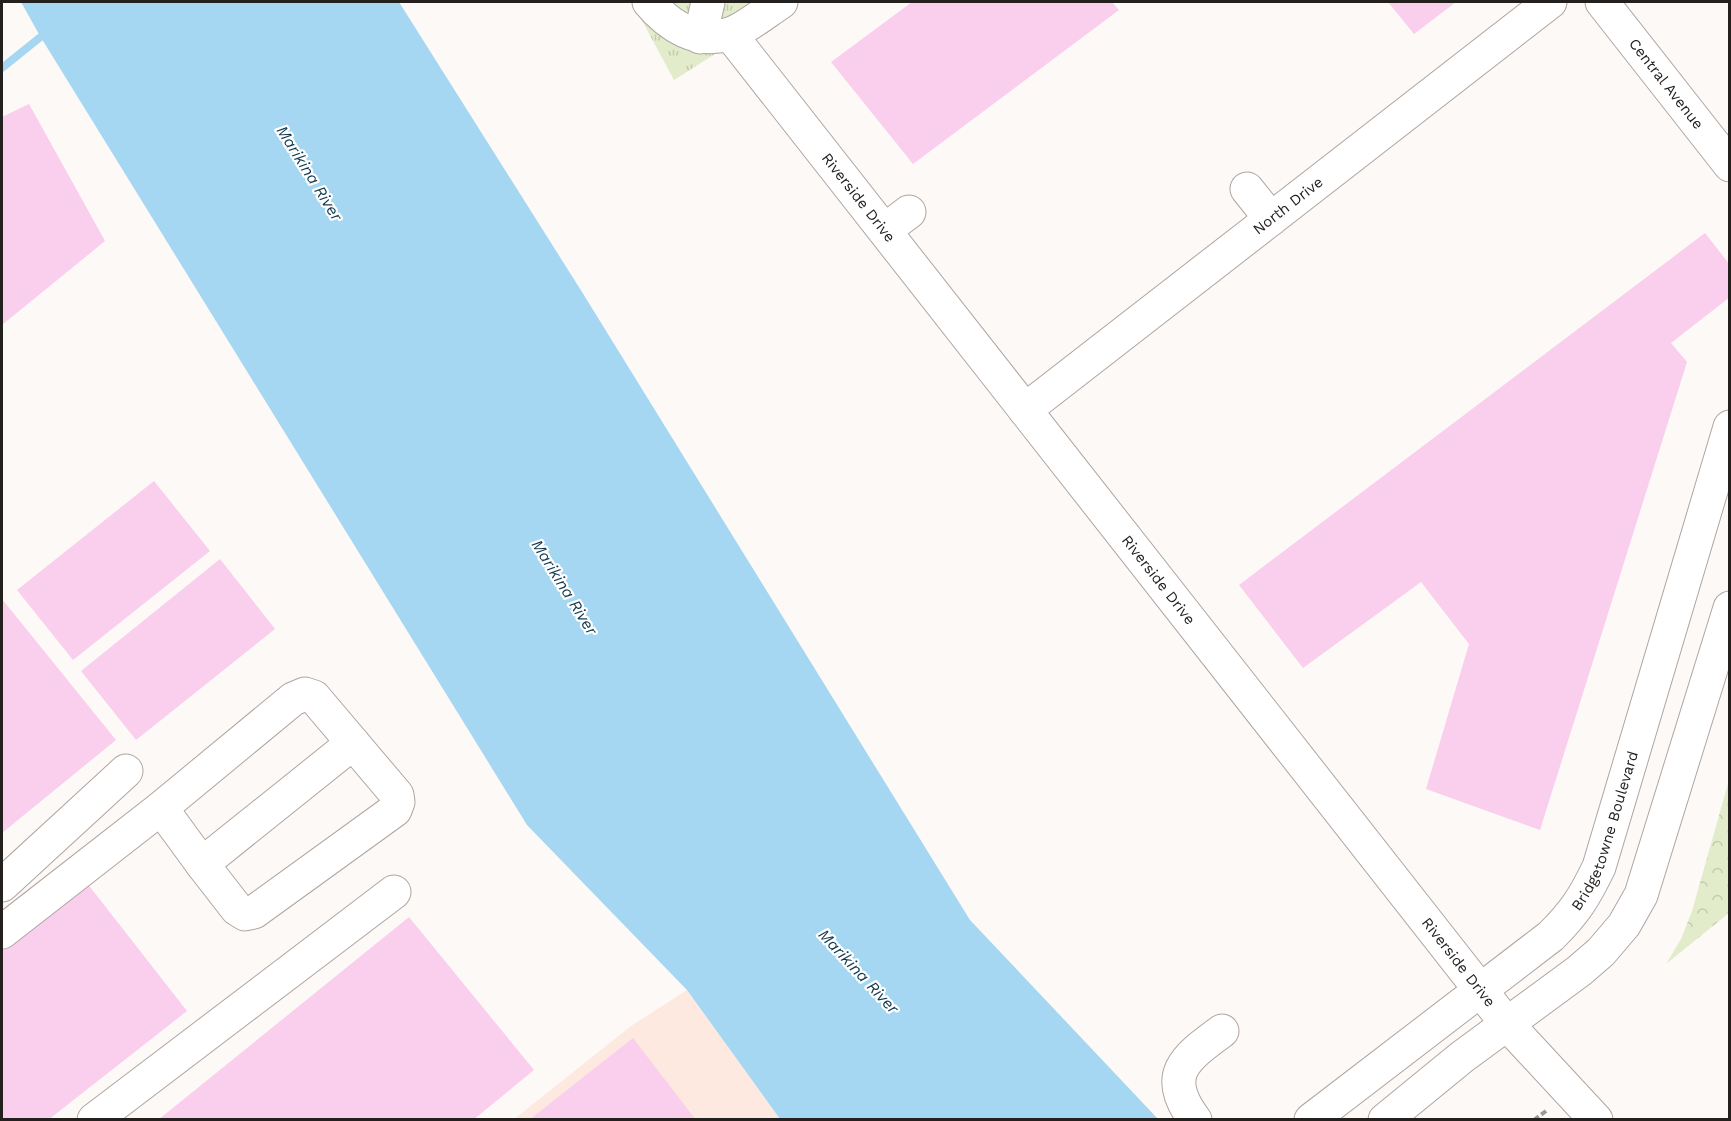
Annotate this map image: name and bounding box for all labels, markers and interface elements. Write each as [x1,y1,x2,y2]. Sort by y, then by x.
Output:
street label: Central Avenue [1625,35,1707,133]
water label: Marikina River [273,122,347,225]
street label: Riverside Drive [818,149,899,246]
street label: North Drive [1249,173,1326,238]
street label: Riverside Drive [1118,532,1199,628]
water label: Marikina River [528,536,602,639]
street label: Bridgetowne Boulevard [1568,749,1642,914]
street label: Riverside Drive [1418,914,1499,1011]
water label: Marikina River [815,925,903,1018]

